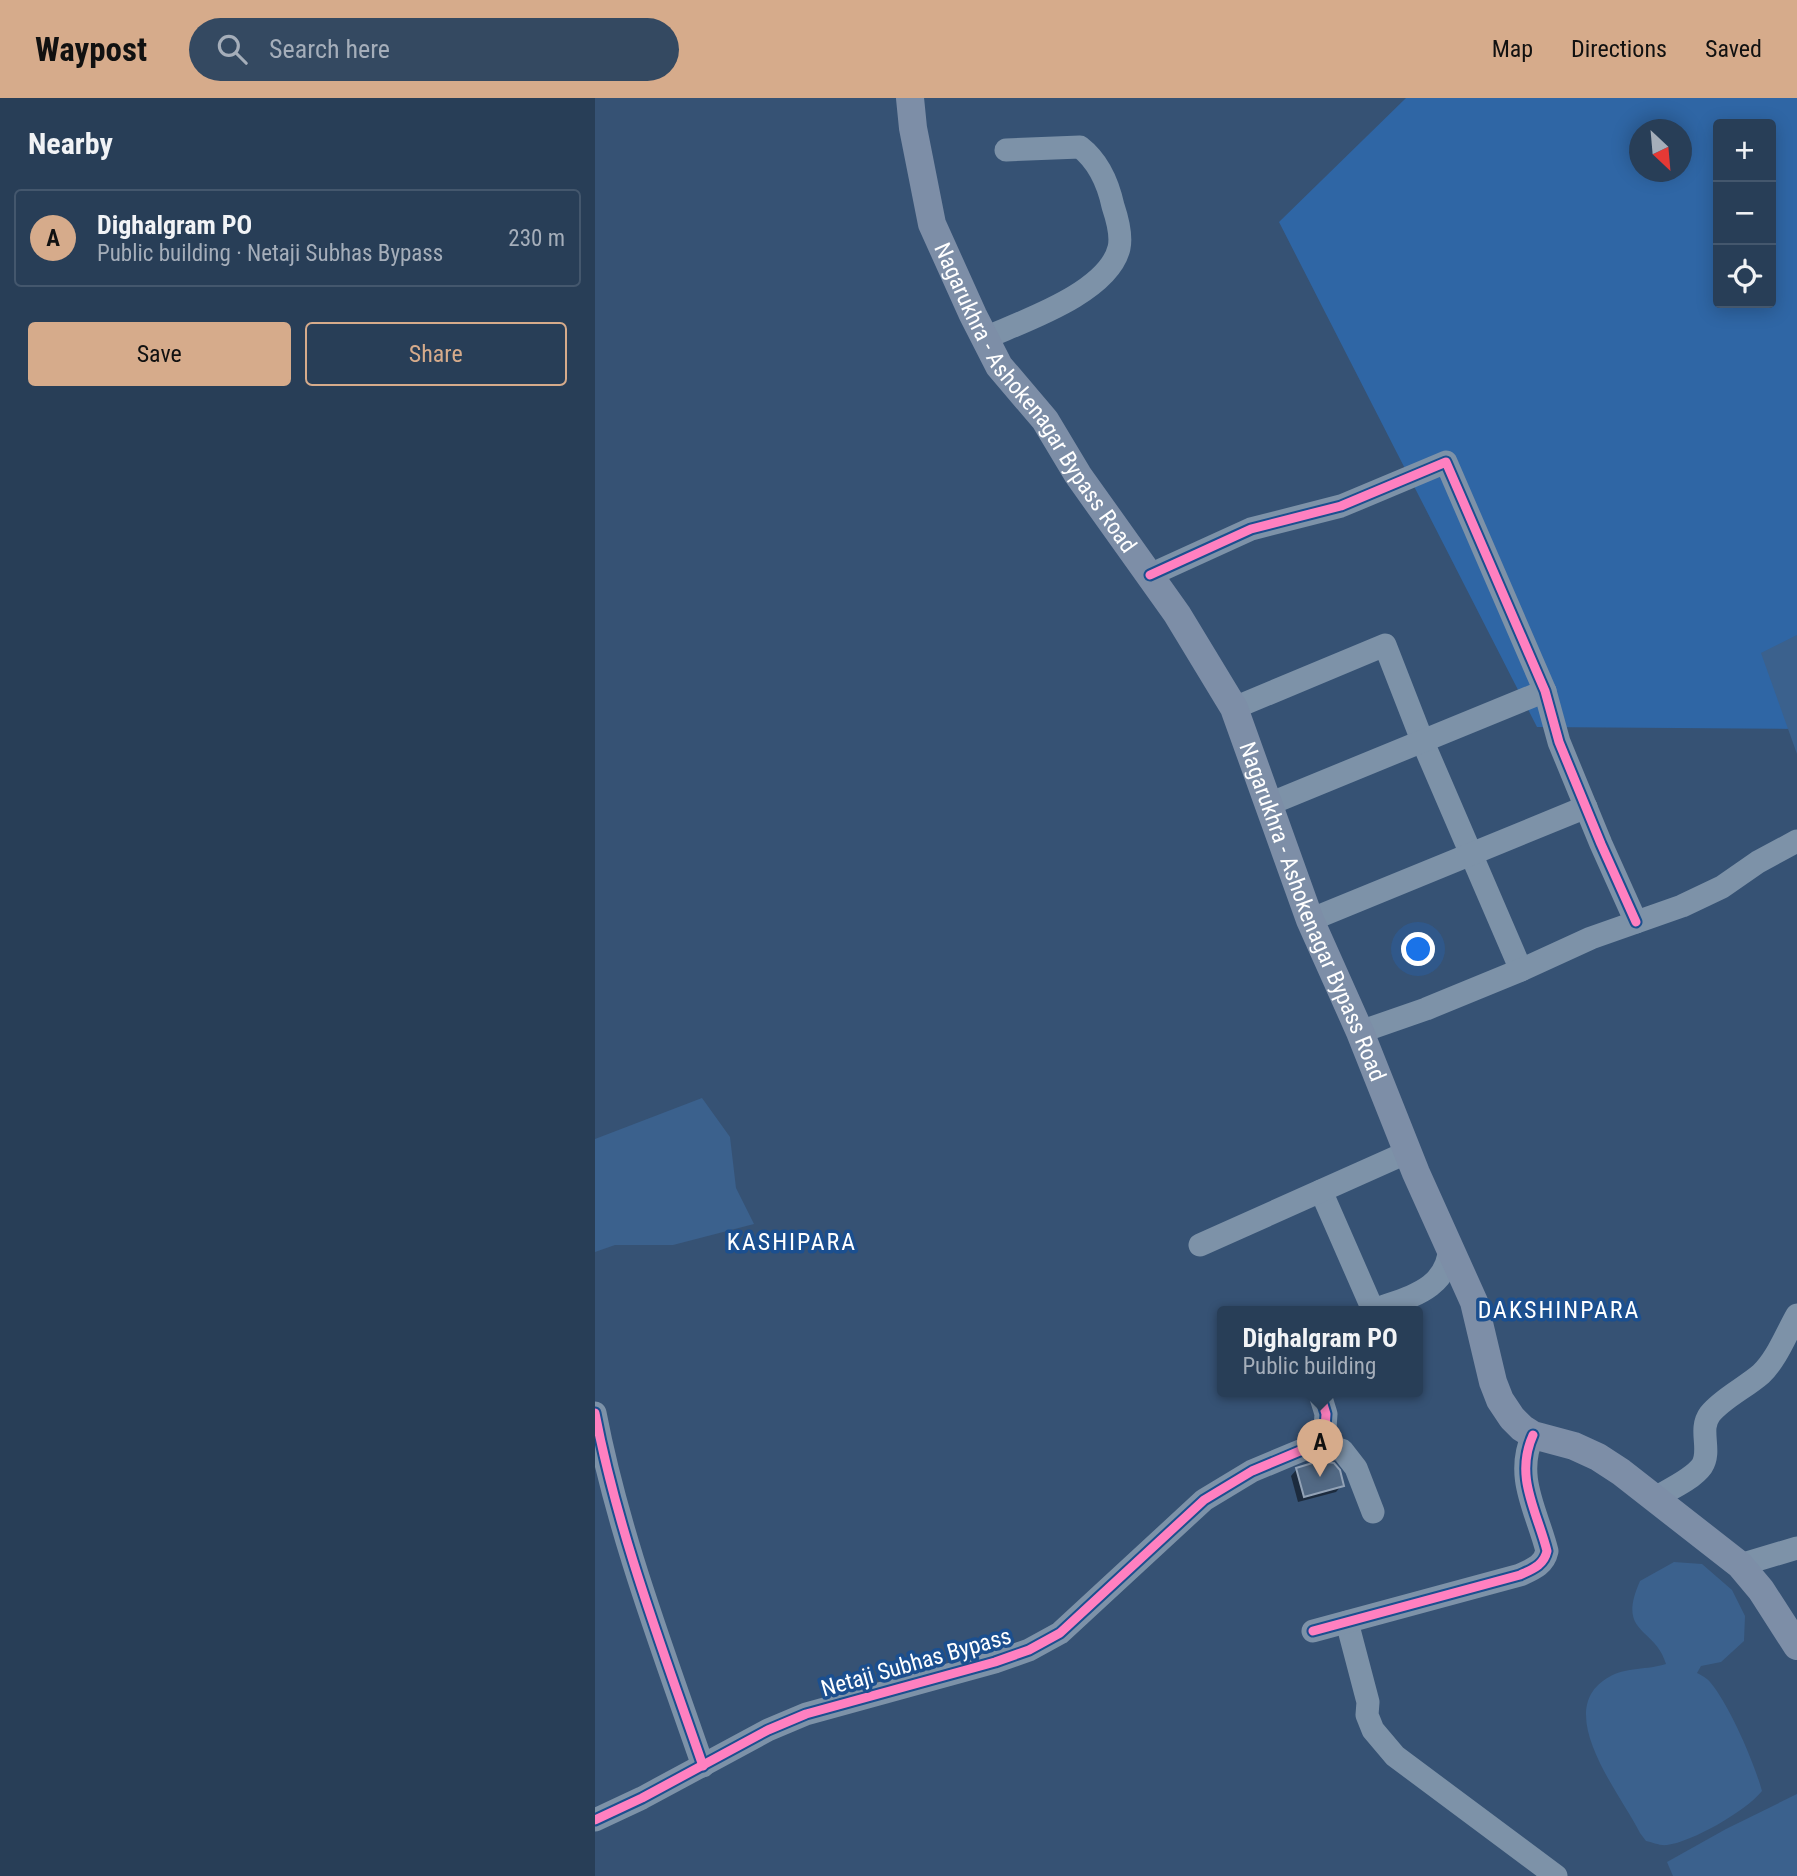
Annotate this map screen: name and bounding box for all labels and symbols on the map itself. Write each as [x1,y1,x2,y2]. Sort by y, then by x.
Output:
north arrow [1629,119,1692,182]
street label: Nagarukhra - Ashokenagar Bypass Road [928,239,1142,558]
street label: Nagarukhra - Ashokenagar Bypass Road [1233,739,1391,1085]
your location [1401,932,1435,966]
district label: KASHIPARA [727,1228,857,1256]
district label: DAKSHINPARA [1478,1296,1640,1324]
pin: A [1297,1419,1343,1477]
street label: Netaji Subhas Bypass [818,1622,1014,1703]

